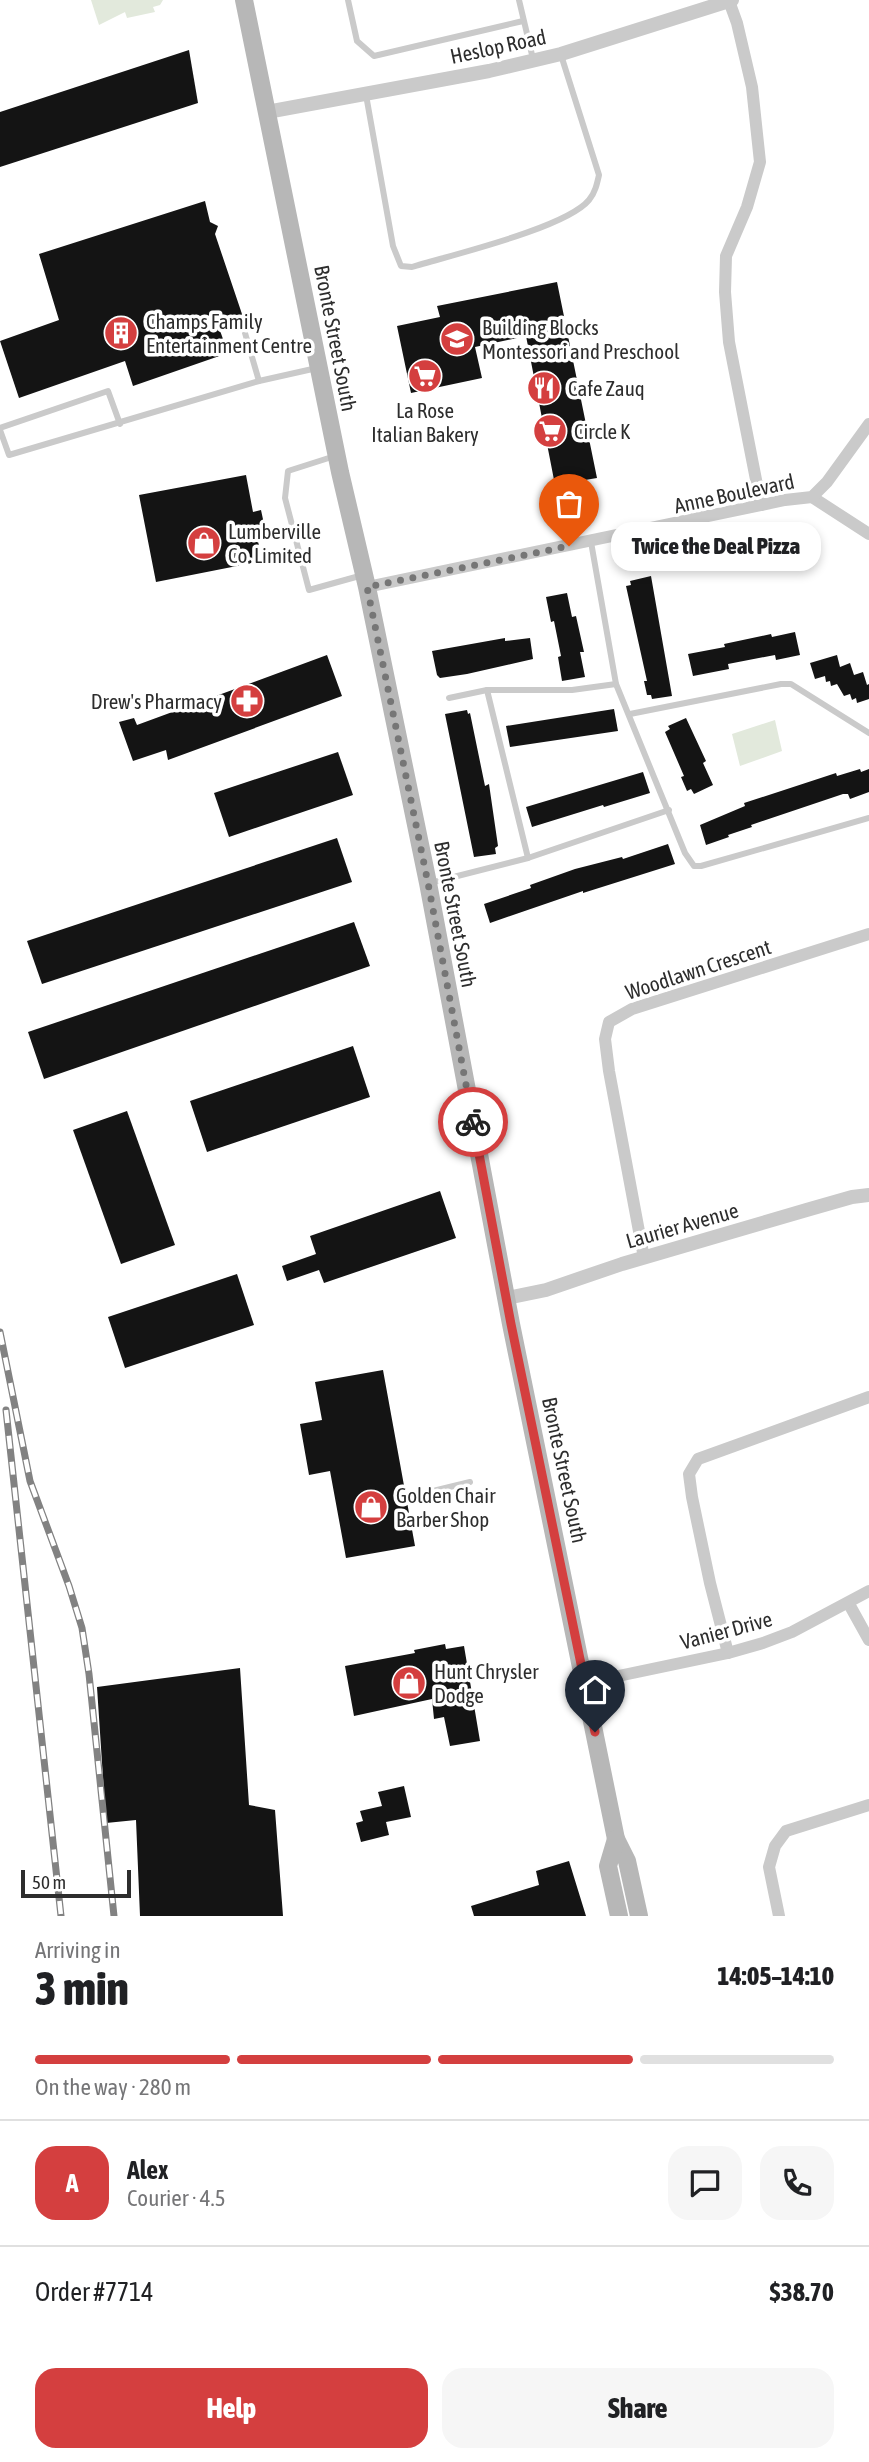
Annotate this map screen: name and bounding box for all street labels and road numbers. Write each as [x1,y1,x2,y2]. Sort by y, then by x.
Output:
street label: Heslop Road [448,24,548,68]
street label: Bronte Street South [310,263,362,413]
street label: Anne Boulevard [672,469,796,517]
street label: Bronte Street South [430,839,482,989]
street label: Woodlawn Crescent [622,934,774,1004]
street label: Laurier Avenue [623,1198,741,1252]
street label: Bronte Street South [538,1395,592,1545]
street label: Vanier Drive [678,1606,774,1654]

